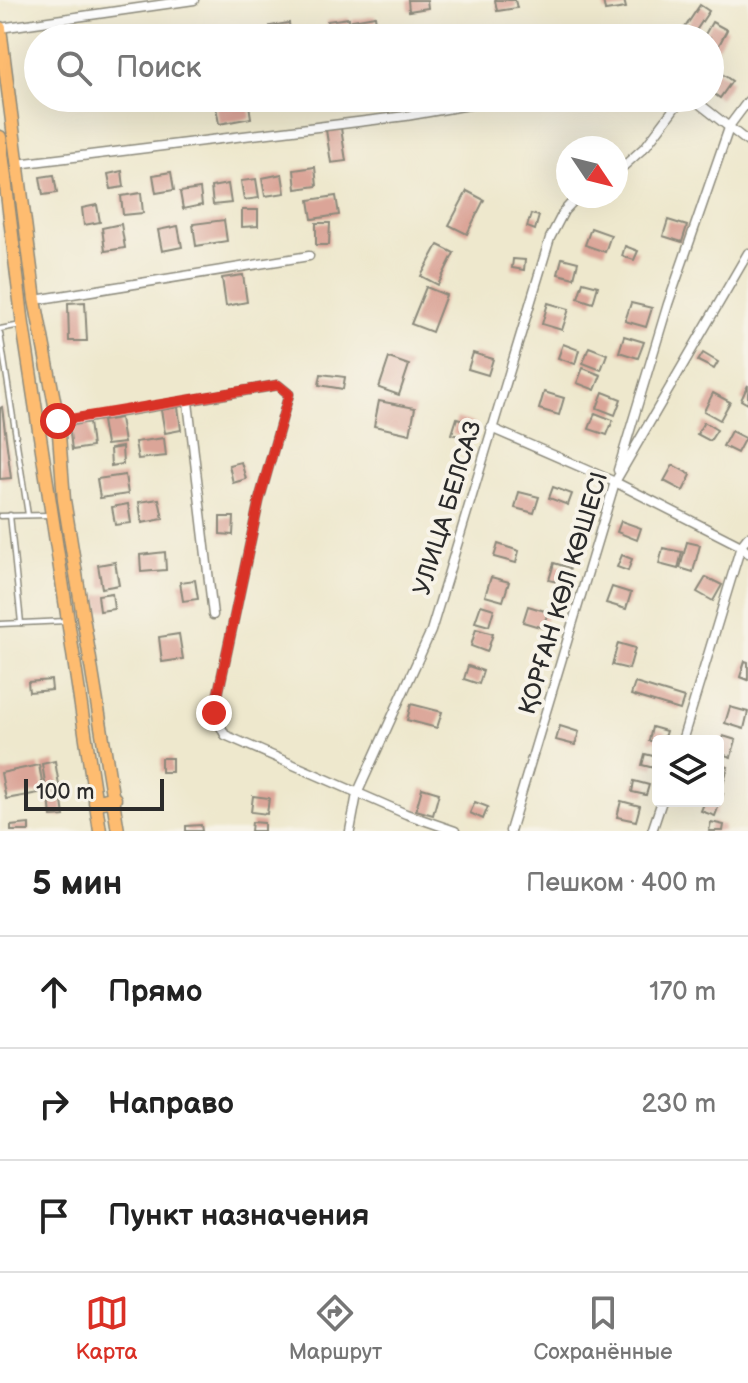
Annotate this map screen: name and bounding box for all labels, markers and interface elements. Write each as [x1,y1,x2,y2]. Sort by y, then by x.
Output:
search box [24,24,724,112]
icon: search [52,46,96,90]
text: Поиск [116,50,202,86]
north arrow [556,136,628,208]
route start [40,403,76,439]
street label: УЛИЦА БЕЛСАЗ [407,418,488,599]
street label: ҚОРҒАН КӨЛ КӨШЕСІ [513,469,614,718]
route end [196,695,232,731]
map controls [652,735,724,807]
button: layers [652,735,724,807]
scale bar [24,775,164,811]
text: 100 m [36,779,95,806]
text: 5 мин [32,863,122,904]
text: Пешком · 400 m [526,868,716,899]
icon: ahead [32,970,76,1014]
text: Прямо [108,974,202,1010]
text: 170 m [649,977,716,1008]
icon: right [32,1082,76,1126]
text: Направо [108,1086,234,1122]
text: 230 m [641,1089,716,1120]
icon: arrive [32,1194,76,1238]
text: Пункт назначения [108,1198,369,1234]
tab: Карта [76,1291,138,1366]
tab: Маршрут [289,1291,382,1366]
tab: Сохранённые [533,1291,672,1366]

